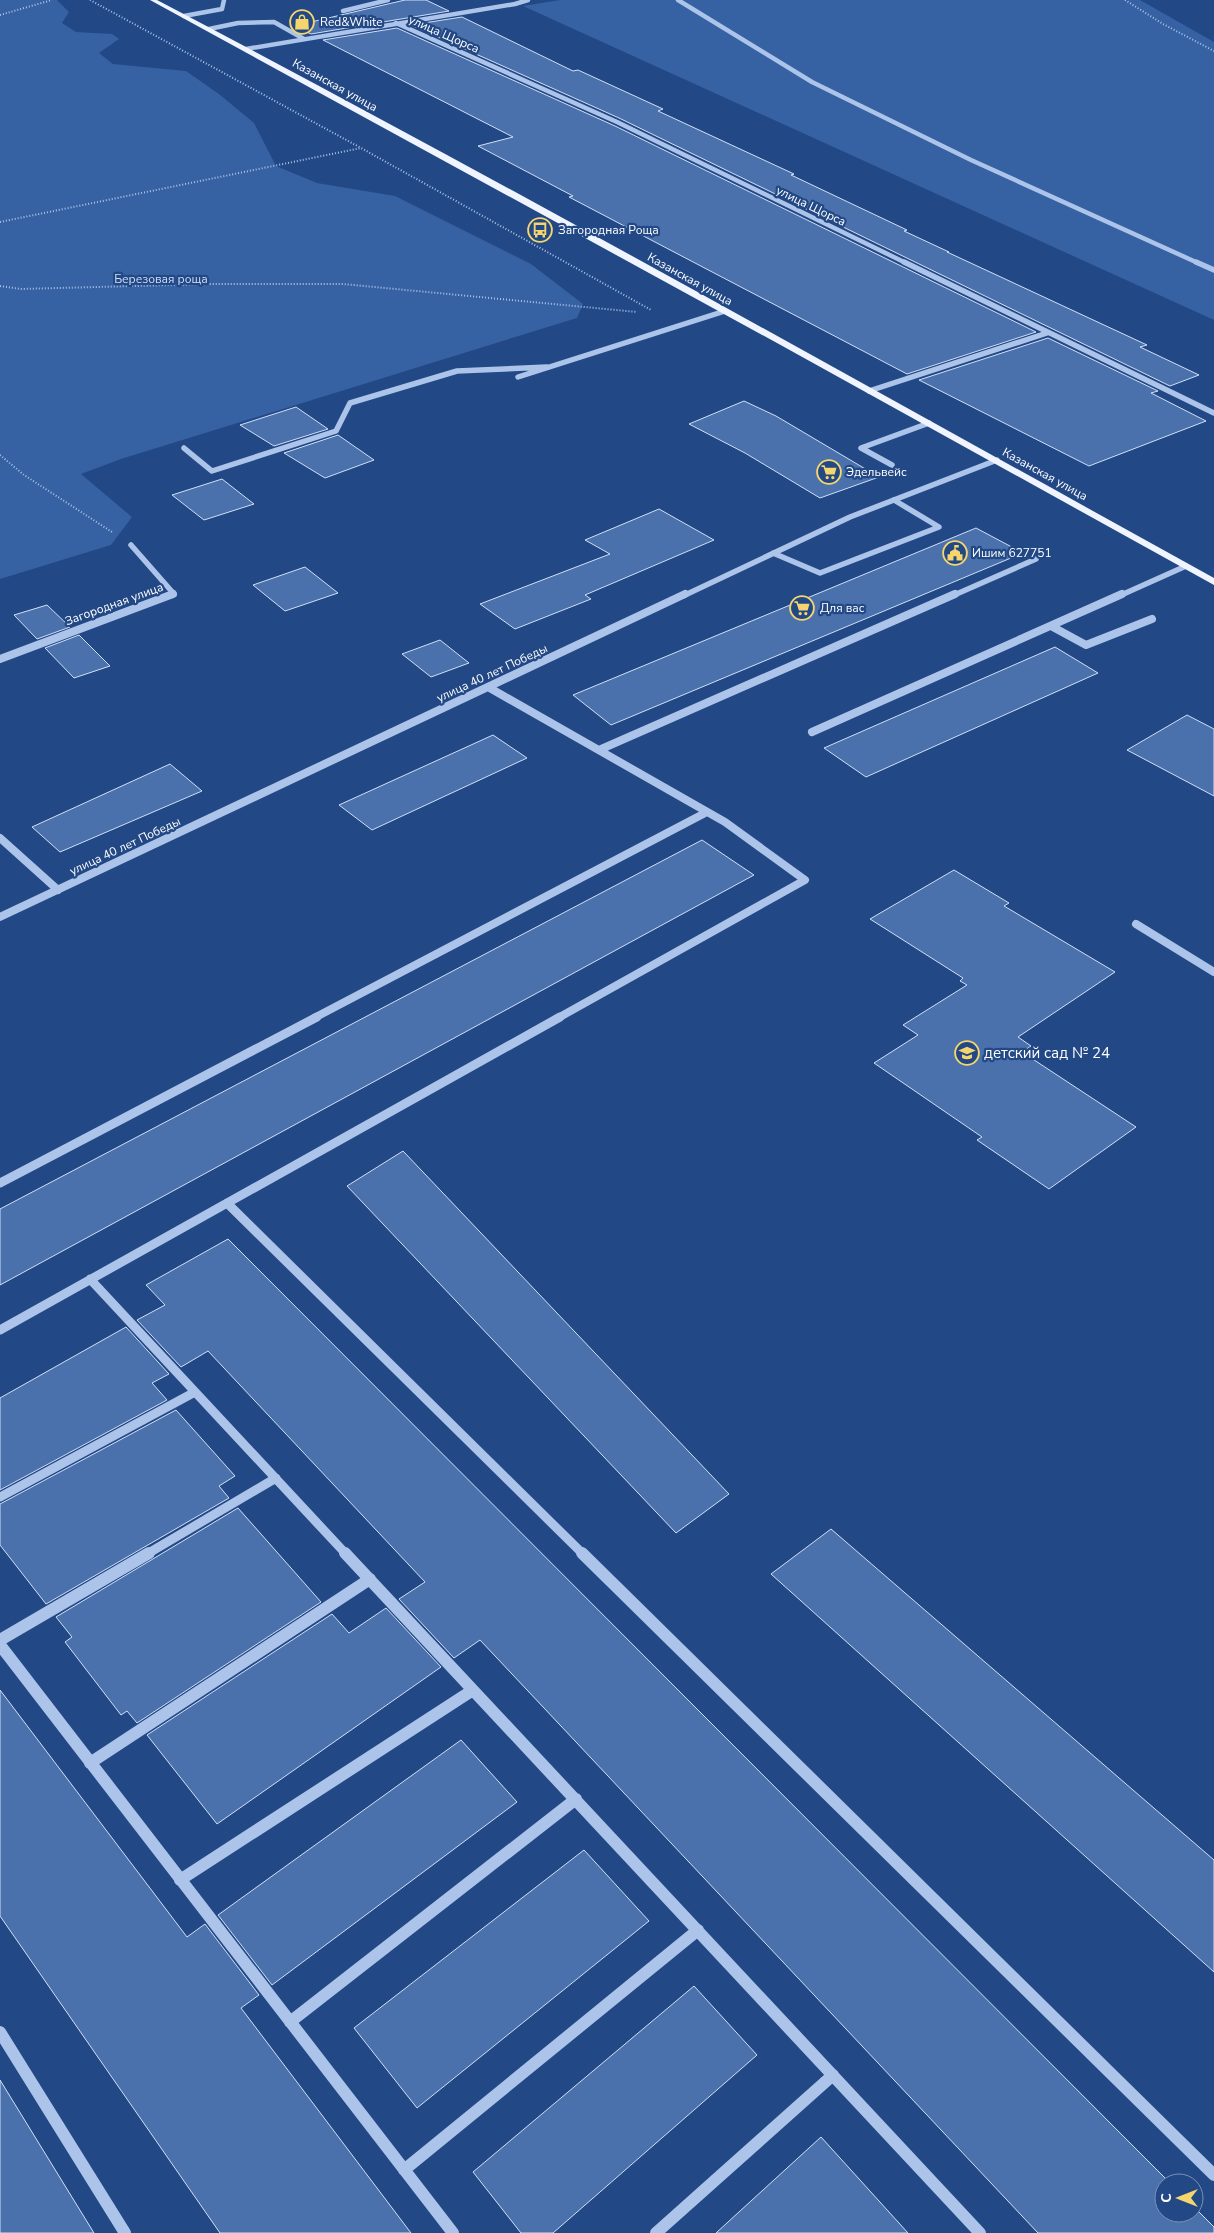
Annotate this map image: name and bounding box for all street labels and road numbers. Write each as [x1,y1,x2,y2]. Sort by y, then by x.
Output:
street label: улица Щорса [406,11,482,57]
street label: Казанская улица [290,55,380,115]
street label: улица Щорса [773,182,849,230]
street label: Казанская улица [645,249,735,309]
street label: Казанская улица [1000,444,1090,504]
street label: Загородная улица [63,579,165,629]
street label: улица 40 лет Победы [434,640,550,706]
street label: улица 40 лет Победы [67,813,183,879]

